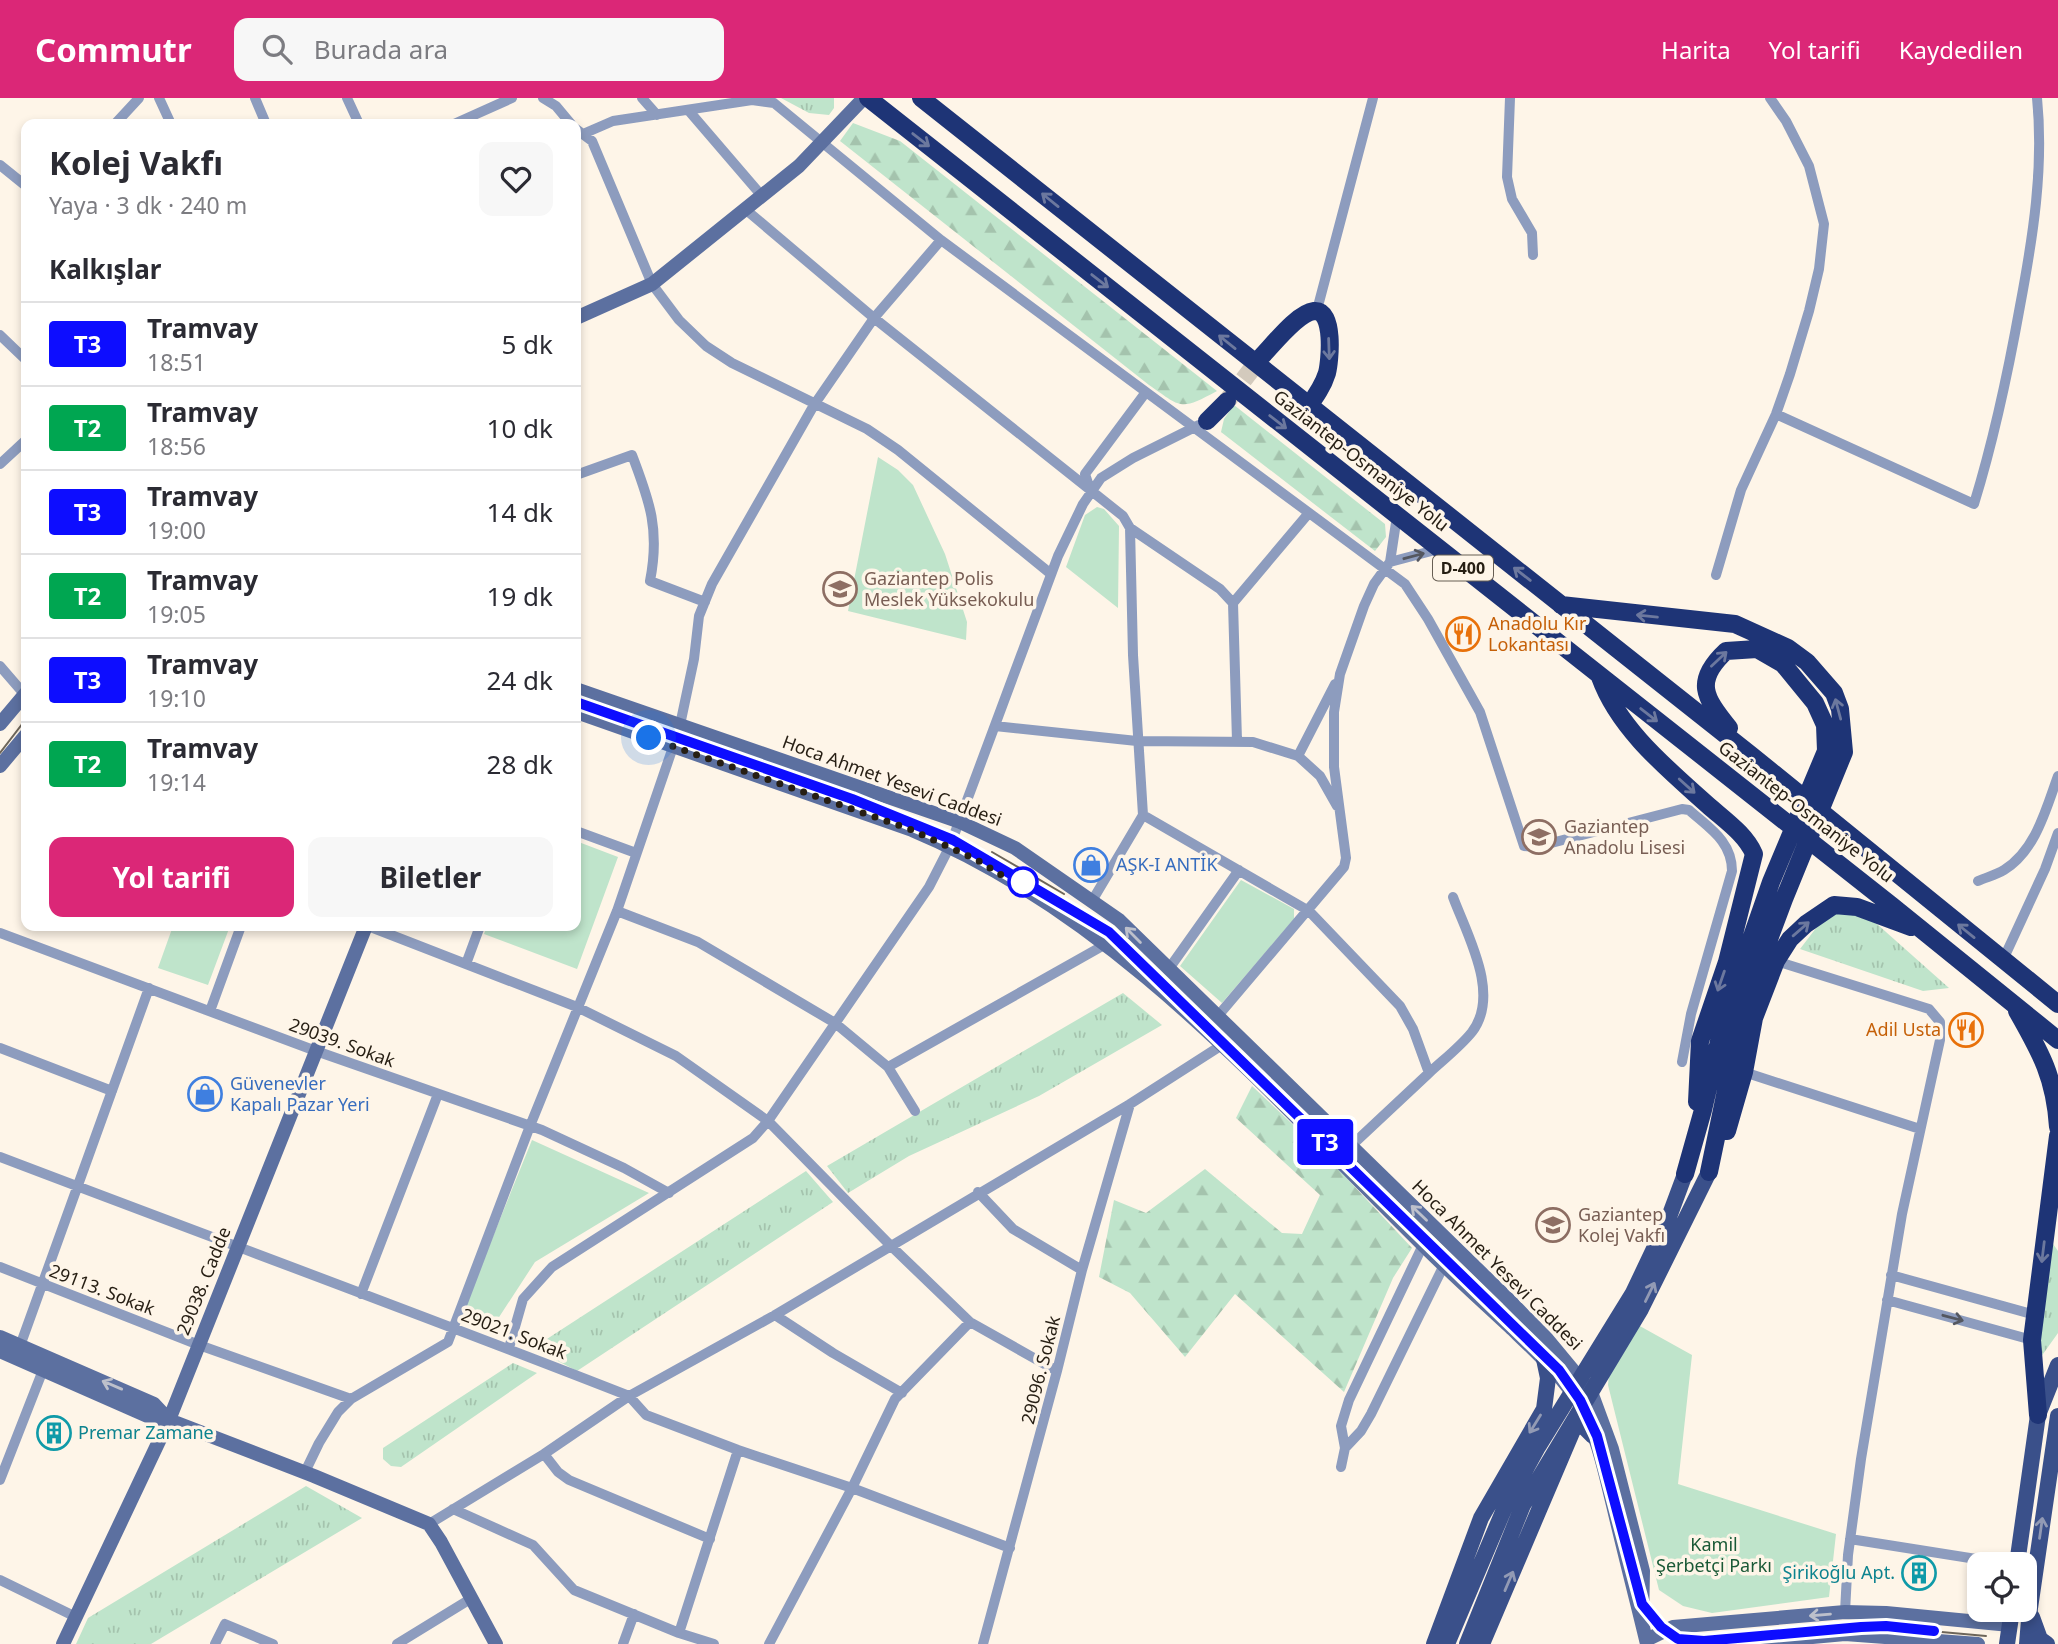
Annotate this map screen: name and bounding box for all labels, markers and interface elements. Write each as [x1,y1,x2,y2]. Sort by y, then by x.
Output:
search box [234,18,724,81]
text: Commutr [35,27,192,72]
icon: search [258,30,296,68]
text: Burada ara [314,31,448,67]
text: Harita [1661,33,1731,66]
text: Yol tarifi [1769,33,1861,66]
text: Kaydedilen [1899,33,2023,66]
one-way arrow [912,133,930,148]
text: Kolej Vakfı [49,140,223,185]
button: heart [479,142,553,216]
text: Yaya · 3 dk · 240 m [49,189,247,221]
one-way arrow [1041,193,1059,208]
text: Kalkışlar [49,251,161,287]
one-way arrow [1090,274,1109,289]
text: Tramvay [147,310,258,346]
text: 5 dk [501,326,553,362]
text: T3 [74,327,101,360]
one-way arrow [1219,335,1237,350]
one-way arrow [1323,337,1336,360]
text: 18:51 [147,346,206,378]
street label: Gaziantep-Osmaniye Yolu [1269,384,1454,536]
text: Tramvay [147,394,258,430]
text: 10 dk [487,410,553,446]
text: T2 [74,411,101,444]
one-way arrow [1269,415,1287,430]
text: 18:56 [147,430,206,462]
text: Tramvay [147,478,258,514]
text: 14 dk [487,494,553,530]
text: T3 [74,495,101,528]
text: 19:00 [147,514,206,546]
one-way arrow [1403,548,1425,561]
road number: D-400 [1433,555,1493,580]
text: Tramvay [147,562,258,598]
place label: Gaziantep Polis Meslek Yüksekokulu [864,566,1034,611]
one-way arrow [1513,566,1531,581]
school or university icon: Gaziantep Polis Meslek Yüksekokulu [821,570,859,608]
text: 19 dk [487,578,553,614]
text: T2 [74,579,101,612]
text: 19:05 [147,598,206,630]
one-way arrow [1637,609,1659,622]
place label: Anadolu Kır Lokantası [1488,611,1587,656]
restaurant icon: Anadolu Kır Lokantası [1444,615,1482,653]
text: Tramvay [147,646,258,682]
one-way arrow [1710,650,1727,667]
text: 24 dk [487,662,553,698]
text: T3 [74,663,101,696]
text: 19:10 [147,682,206,714]
one-way arrow [1831,698,1844,720]
one-way arrow [1640,708,1658,723]
your location [631,720,666,755]
street label: Hoca Ahmet Yesevi Caddesi [779,729,1005,831]
text: Tramvay [147,730,258,766]
street label: Gaziantep-Osmaniye Yolu [1714,735,1899,887]
text: 28 dk [487,746,553,782]
text: T2 [74,747,101,780]
text: 19:14 [147,766,206,798]
one-way arrow [1677,778,1695,794]
place label: Gaziantep Anadolu Lisesi [1564,814,1685,859]
school or university icon: Gaziantep Anadolu Lisesi [1520,818,1558,856]
button: Yol tarifi [49,837,294,917]
button: Biletler [308,837,553,917]
shop icon: AŞK-I ANTİK [1072,846,1110,884]
place label: AŞK-I ANTİK [1116,852,1218,876]
unlabelled marker [1008,867,1038,897]
one-way arrow [1792,921,1810,937]
one-way arrow [1958,923,1976,939]
one-way arrow [1125,926,1142,943]
one-way arrow [1714,969,1726,991]
restaurant icon: Adil Usta [1947,1011,1985,1049]
street label: 29039. Sokak [286,1012,399,1072]
place label: Adil Usta [1866,1017,1941,1041]
place label: Güvenevler Kapalı Pazar Yeri [230,1071,370,1116]
shop icon: Güvenevler Kapalı Pazar Yeri [186,1075,224,1113]
line badge: T3 [1294,1119,1356,1165]
text: T3 [1311,1125,1339,1158]
street label: Hoca Ahmet Yesevi Caddesi [1407,1174,1588,1355]
place label: Gaziantep Kolej Vakfı [1578,1202,1665,1247]
one-way arrow [1411,1204,1428,1221]
school or university icon: Gaziantep Kolej Vakfı [1534,1206,1572,1244]
street label: 29038. Cadde [170,1223,236,1338]
one-way arrow [2037,1240,2050,1263]
street label: 29113. Sokak [46,1258,159,1320]
one-way arrow [1644,1282,1657,1303]
street label: 29021. Sokak [458,1302,571,1364]
one-way arrow [1941,1312,1964,1325]
street label: 29096. Sokak [1015,1313,1065,1427]
one-way arrow [101,1378,123,1391]
one-way arrow [1527,1413,1541,1433]
building icon: Premar Zamane [35,1414,73,1452]
place label: Premar Zamane [78,1420,214,1444]
one-way arrow [2035,1517,2048,1540]
park label: Kamil Şerbetçi Parkı [1656,1532,1772,1577]
map controls [1967,1552,2037,1622]
button: locate [1967,1552,2037,1622]
building icon: Şirikoğlu Apt. [1900,1554,1938,1592]
place label: Şirikoğlu Apt. [1782,1560,1895,1584]
one-way arrow [1503,1571,1516,1592]
one-way arrow [1809,1609,1831,1622]

